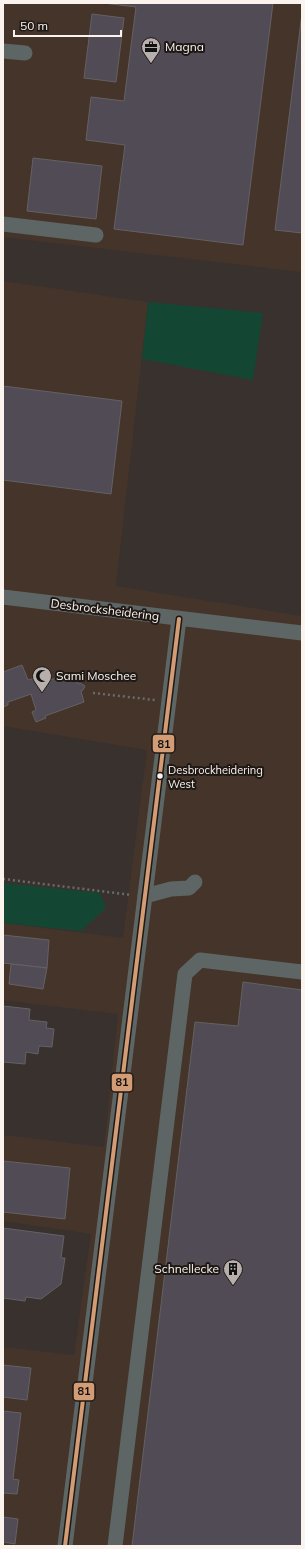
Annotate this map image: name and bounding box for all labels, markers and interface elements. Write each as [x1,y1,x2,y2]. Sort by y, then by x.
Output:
scale bar [14,12,121,38]
text: 50 m [20,18,48,33]
office icon: Magna [140,36,162,64]
place label: Magna [165,39,204,54]
street label: Desbrocksheidering [50,595,160,624]
mosque icon: Sami Moschee [31,665,53,693]
place label: Sami Moschee [56,668,136,683]
line badge: 81 [152,734,175,753]
text: 81 [157,737,171,751]
place label: Desbrockheidering West [168,763,263,791]
marker: Desbrockheidering West [155,771,165,781]
line badge: 81 [111,1073,133,1092]
text: 81 [115,1075,129,1089]
building icon: Schnellecke [222,1258,244,1286]
place label: Schnellecke [154,1261,219,1276]
line badge: 81 [73,1382,95,1401]
text: 81 [77,1384,91,1398]

